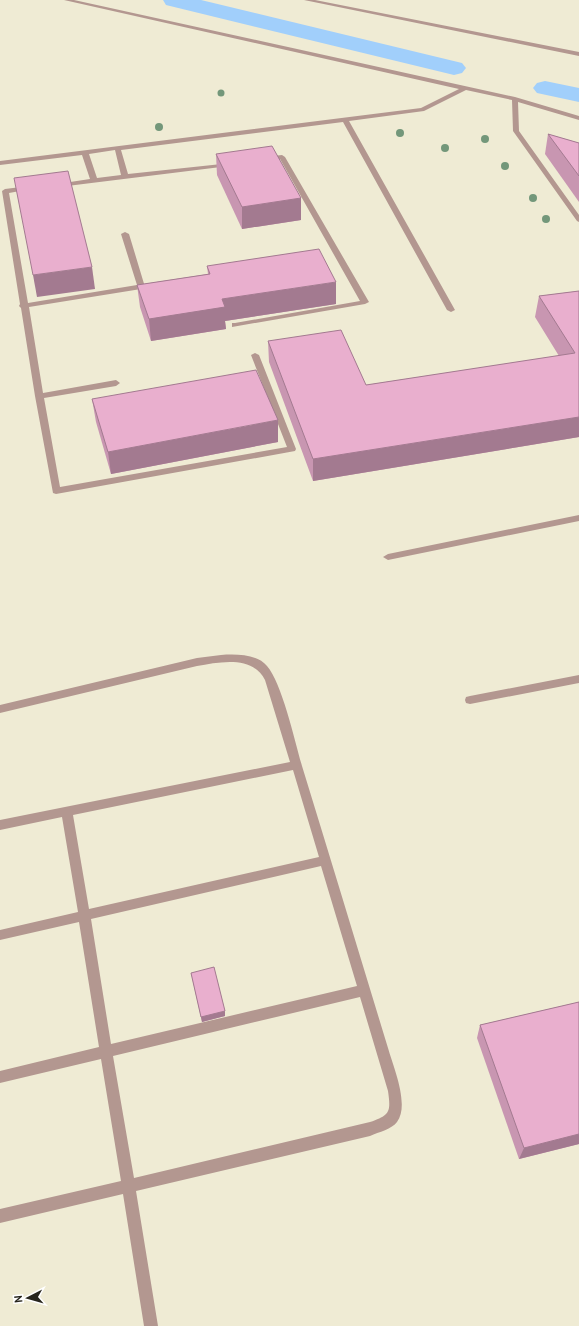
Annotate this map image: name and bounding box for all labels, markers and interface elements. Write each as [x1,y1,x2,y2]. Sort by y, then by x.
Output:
north arrow [8,1278,48,1318]
text: N [11,1295,25,1303]

